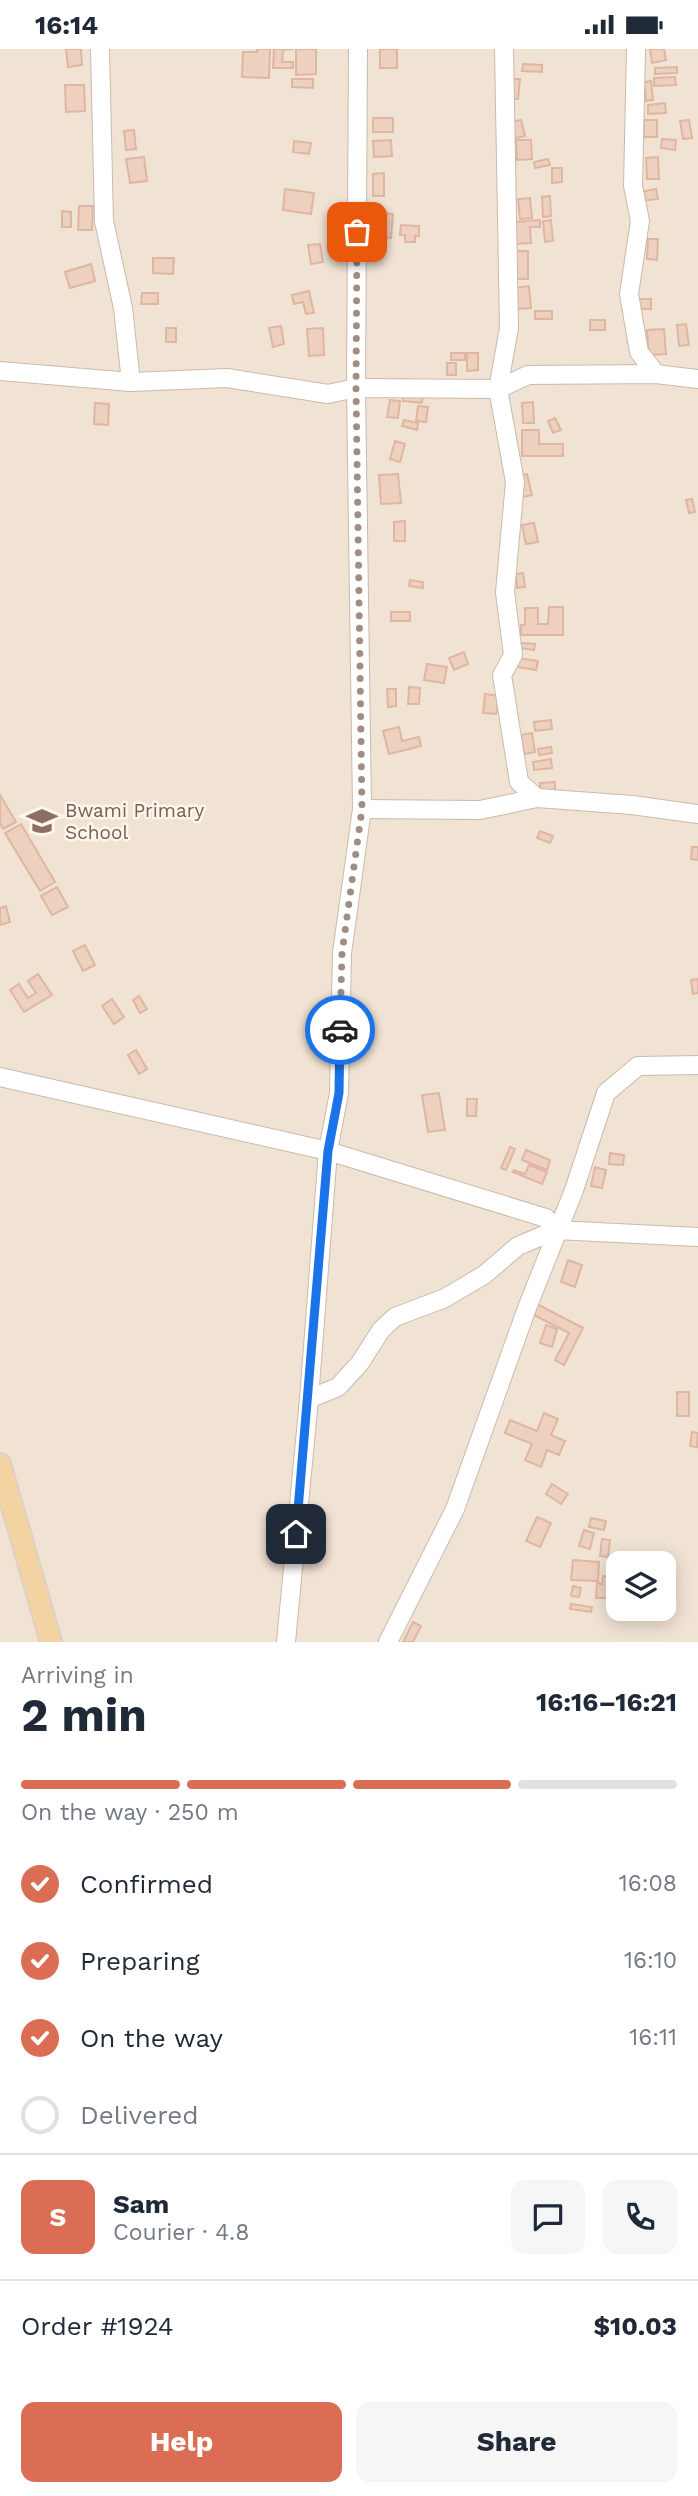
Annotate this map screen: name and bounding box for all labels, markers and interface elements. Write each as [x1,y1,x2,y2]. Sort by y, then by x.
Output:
text: 16:14 [35,10,98,40]
pin [327,202,387,262]
icon: bag [338,213,376,251]
place label: Bwami Primary School [65,799,204,844]
school or university icon: Bwami Primary School [25,804,59,838]
courier [305,995,375,1065]
icon: car [321,1011,359,1049]
pin [266,1504,326,1564]
icon: home [277,1515,315,1553]
map controls [606,1551,676,1621]
button: layers [606,1551,676,1621]
text: Arriving in [21,1662,134,1689]
text: 16:16–16:21 [536,1687,677,1717]
text: 2 min [21,1688,147,1742]
text: On the way · 250 m [21,1799,239,1826]
icon: check [21,1865,59,1903]
text: Confirmed [80,1869,213,1899]
text: 16:08 [619,1870,677,1897]
icon: check [21,1942,59,1980]
text: Preparing [80,1946,200,1976]
text: 16:10 [624,1947,677,1974]
icon: check [21,2019,59,2057]
text: On the way [80,2023,223,2053]
text: 16:11 [629,2024,677,2051]
text: Delivered [80,2100,199,2130]
button: chat [511,2180,585,2254]
button: phone [603,2180,677,2254]
text: Sam [113,2189,169,2219]
text: S [50,2202,66,2232]
text: Courier · 4.8 [113,2219,249,2246]
text: Order #1924 [21,2311,174,2341]
text: $10.03 [593,2311,677,2341]
button: Help [21,2402,342,2482]
button: Share [356,2402,677,2482]

